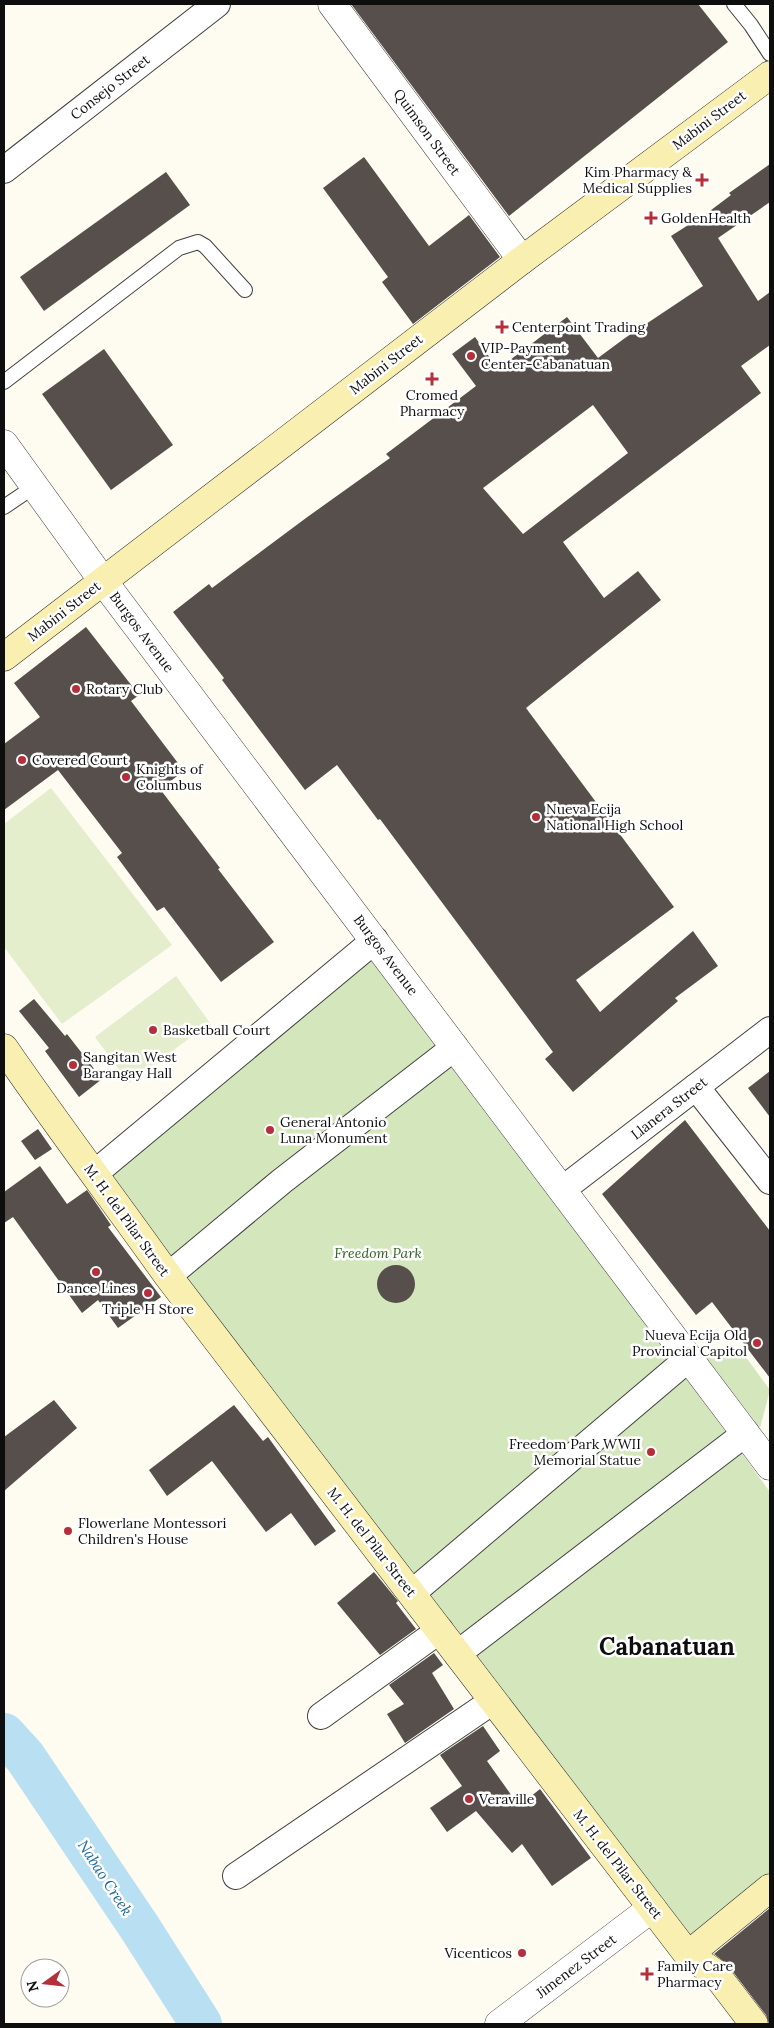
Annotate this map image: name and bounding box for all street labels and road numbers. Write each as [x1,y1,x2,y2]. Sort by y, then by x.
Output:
street label: Consejo Street [67,50,154,124]
street label: Quimson Street [390,85,465,179]
street label: Mabini Street [668,86,750,154]
street label: Mabini Street [346,329,427,398]
street label: Mabini Street [24,576,105,645]
street label: Burgos Avenue [106,588,178,676]
street label: Burgos Avenue [350,911,422,999]
street label: Llanera Street [627,1072,711,1143]
street label: M. H. del Pilar Street [80,1160,174,1280]
street label: M. H. del Pilar Street [324,1484,421,1601]
street label: M. H. del Pilar Street [570,1806,667,1923]
street label: Jimenez Street [532,1930,620,2003]

